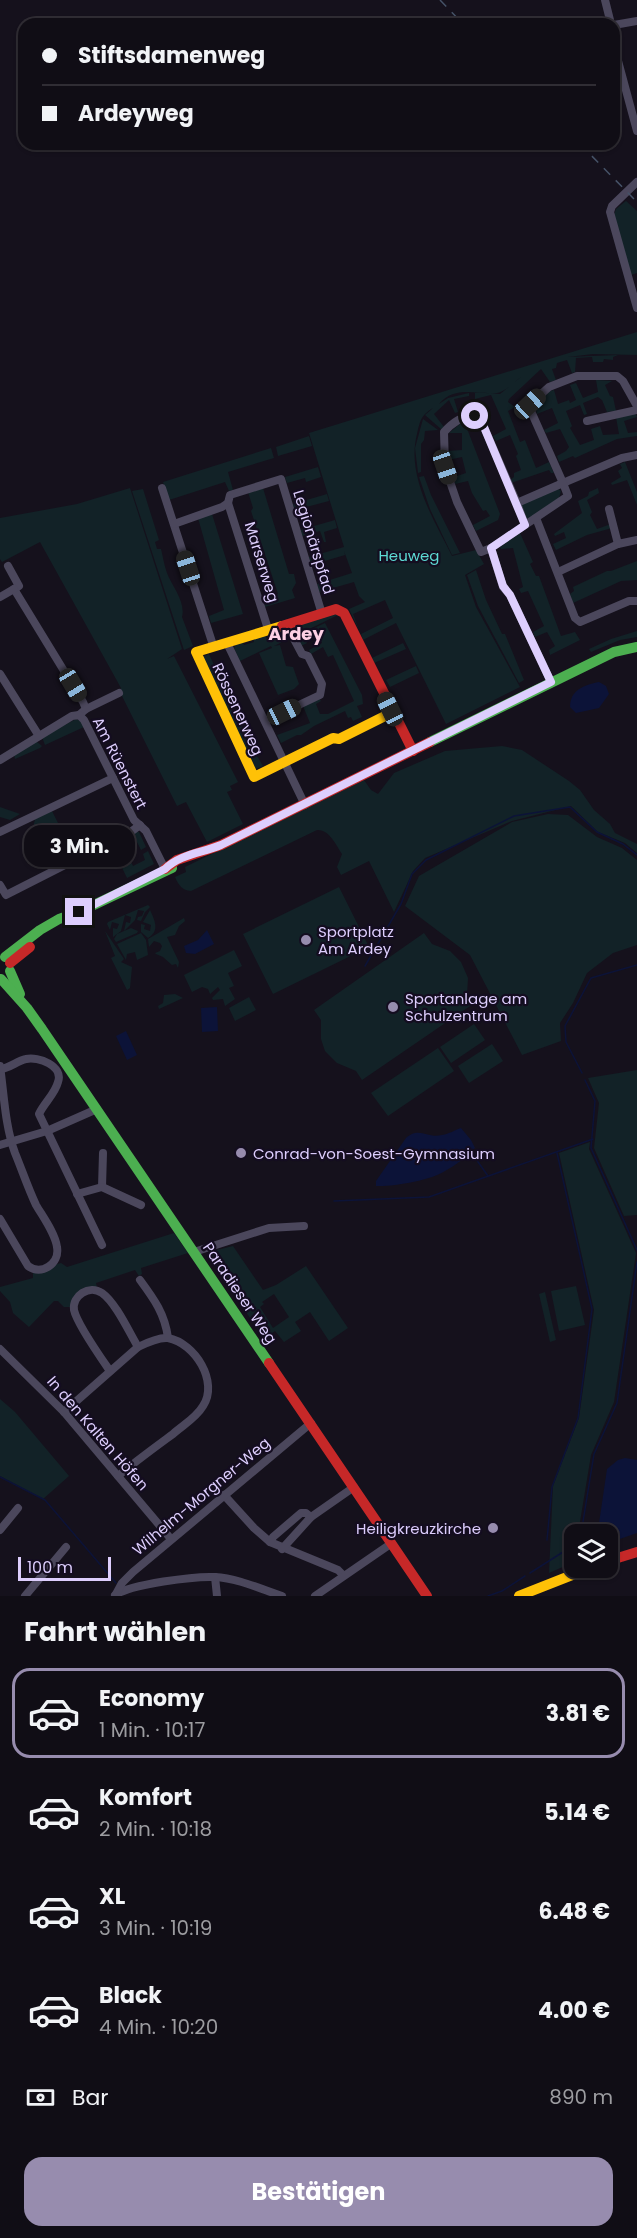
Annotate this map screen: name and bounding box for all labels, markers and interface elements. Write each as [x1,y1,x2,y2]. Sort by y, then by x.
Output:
text: Stiftsdamenweg [78,40,265,71]
text: Ardeyweg [78,98,194,129]
car [511,385,549,423]
route start [461,402,488,429]
car [431,447,459,487]
street label: Legionärspfad [288,487,340,597]
street label: Marserweg [240,519,284,605]
park label: Heuweg [378,545,440,566]
car [174,548,202,588]
district label: Ardey [268,621,324,646]
street label: Rössenerweg [207,659,269,759]
car [56,665,90,705]
car [374,689,406,729]
car [264,696,304,728]
street label: Am Rüenstert [88,713,152,813]
callout: 3 Min. [23,825,134,867]
text: 3 Min. [50,832,109,860]
route end [65,898,92,925]
place label: Sportplatz Am Ardey [318,921,394,959]
marker: Sportplatz Am Ardey [299,933,313,947]
place label: Sportanlage am Schulzentrum [405,988,527,1026]
marker: Sportanlage am Schulzentrum [386,1000,400,1014]
place label: Conrad-von-Soest-Gymnasium [253,1143,495,1164]
marker: Conrad-von-Soest-Gymnasium [234,1146,248,1160]
street label: Paradieser Weg [198,1238,282,1348]
street label: In den Kalten Höfen [42,1371,154,1495]
street label: Wilhelm-Morgner-Weg [128,1432,274,1560]
place label: Heiligkreuzkirche [356,1518,481,1539]
marker: Heiligkreuzkirche [486,1521,500,1535]
map controls [564,1524,618,1578]
button: layers [564,1524,618,1578]
scale bar [18,1554,111,1582]
text: 100 m [27,1556,73,1579]
text: Fahrt wählen [24,1613,206,1650]
text: Economy [99,1683,204,1714]
icon: car [27,1686,81,1740]
text: 3.81 € [546,1698,610,1729]
text: 1 Min. · 10:17 [99,1716,205,1744]
text: Komfort [99,1782,192,1813]
icon: car [27,1785,81,1839]
text: 5.14 € [544,1797,610,1828]
text: 2 Min. · 10:18 [99,1815,212,1843]
text: XL [99,1881,125,1912]
icon: car [27,1884,81,1938]
text: 6.48 € [538,1896,610,1927]
text: 3 Min. · 10:19 [99,1914,212,1942]
text: Black [99,1980,162,2011]
icon: car [27,1983,81,2037]
text: 4.00 € [538,1995,610,2026]
text: 4 Min. · 10:20 [99,2013,218,2041]
icon: cash [24,2081,57,2114]
text: Bar [72,2082,109,2113]
text: 890 m [549,2083,613,2111]
button: Bestätigen [24,2157,613,2226]

